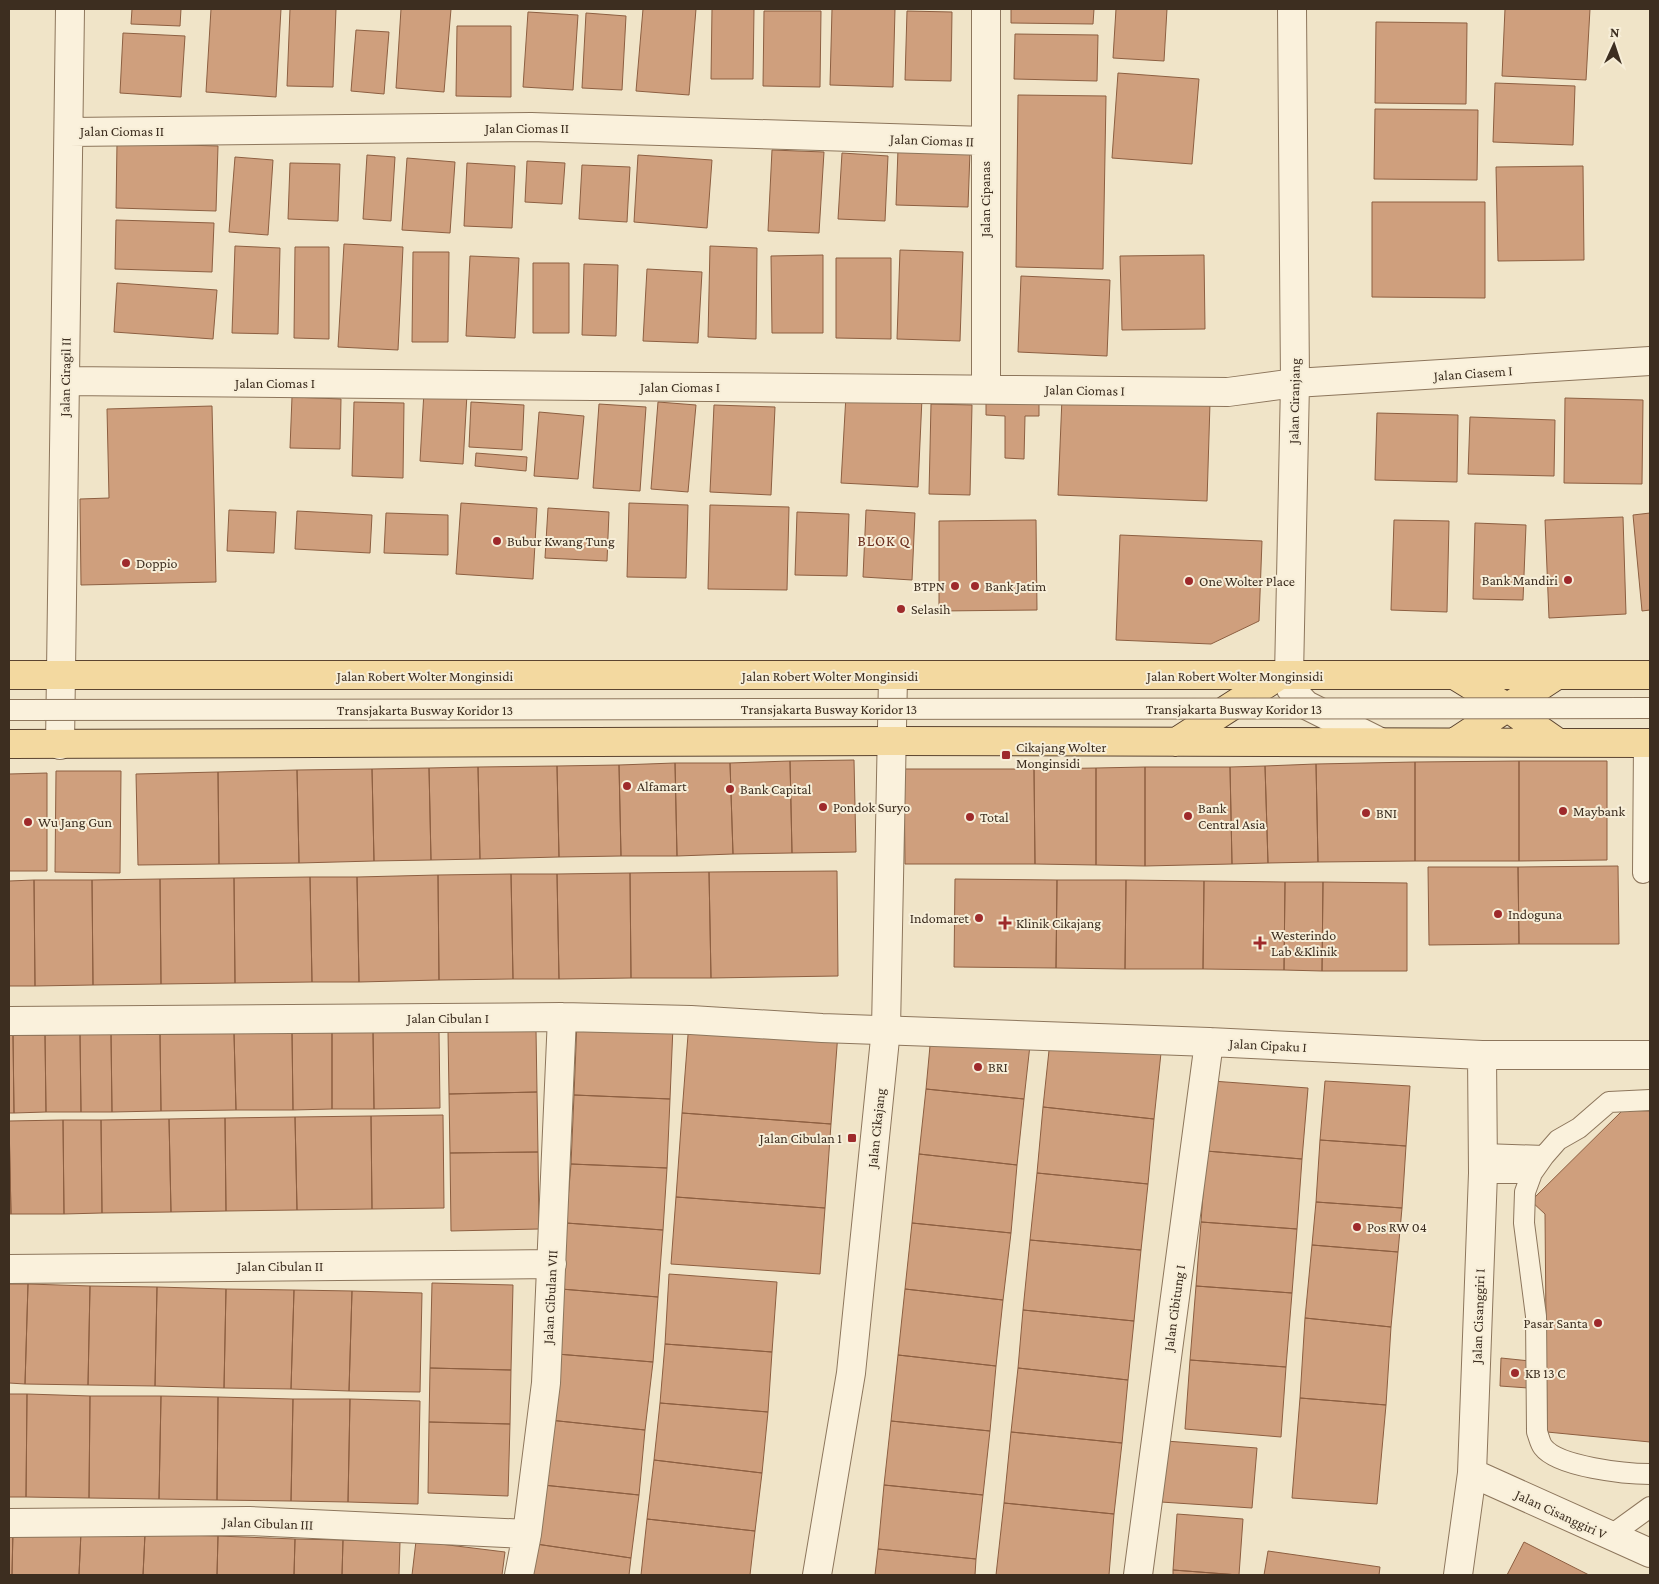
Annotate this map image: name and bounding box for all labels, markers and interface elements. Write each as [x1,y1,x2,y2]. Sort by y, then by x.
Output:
north arrow [1589,20,1639,70]
text: N [1609,24,1620,40]
street label: Jalan Ciomas II [483,120,569,136]
street label: Jalan Ciomas II [78,123,164,139]
street label: Jalan Ciomas II [888,130,974,149]
street label: Jalan Cipanas [977,161,993,239]
street label: Jalan Ciragil II [56,337,74,419]
street label: Jalan Ciranjang [1285,358,1304,446]
street label: Jalan Ciasem I [1431,362,1513,384]
street label: Jalan Ciomas I [233,375,315,391]
street label: Jalan Ciomas I [638,379,720,395]
street label: Jalan Ciomas I [1043,381,1125,399]
place label: Bubur Kwang Tung [507,533,615,549]
district label: BLOK Q [857,533,911,549]
marker: Bubur Kwang Tung [491,535,503,547]
place label: Doppio [136,555,178,571]
marker: Doppio [120,557,132,569]
place label: Bank Mandiri [1482,572,1558,588]
place label: One Wolter Place [1199,573,1295,589]
marker: Bank Mandiri [1562,574,1574,586]
marker: One Wolter Place [1183,575,1195,587]
place label: BTPN [914,578,945,594]
place label: Bank Jatim [985,578,1046,594]
marker: BTPN [949,580,961,592]
marker: Bank Jatim [969,580,981,592]
place label: Selasih [911,601,951,617]
marker: Selasih [895,603,907,615]
street label: Jalan Robert Wolter Monginsidi [335,668,514,684]
street label: Jalan Robert Wolter Monginsidi [740,668,919,684]
street label: Jalan Robert Wolter Monginsidi [1145,668,1324,684]
street label: Transjakarta Busway Koridor 13 [741,701,917,718]
street label: Transjakarta Busway Koridor 13 [1146,701,1322,718]
street label: Transjakarta Busway Koridor 13 [337,702,513,719]
place label: Cikajang Wolter Monginsidi [1016,739,1106,771]
marker: Cikajang Wolter Monginsidi [1000,749,1012,761]
place label: Alfamart [637,778,687,794]
marker: Alfamart [621,780,633,792]
place label: Bank Capital [740,781,812,797]
marker: Bank Capital [724,783,736,795]
place label: Pondok Suryo [833,799,910,815]
place label: Bank Central Asia [1198,800,1266,832]
marker: Pondok Suryo [817,801,829,813]
place label: Maybank [1573,803,1626,819]
place label: BNI [1376,805,1397,821]
marker: Maybank [1557,805,1569,817]
marker: BNI [1360,807,1372,819]
place label: Total [980,809,1009,825]
marker: Bank Central Asia [1182,810,1194,822]
marker: Total [964,811,976,823]
place label: Wu Jang Gun [38,814,113,830]
marker: Wu Jang Gun [22,816,34,828]
place label: Indoguna [1508,906,1563,922]
marker: Indoguna [1492,908,1504,920]
place label: Indomaret [910,910,969,926]
marker: Indomaret [973,912,985,924]
place label: Klinik Cikajang [1016,915,1101,932]
marker: Klinik Cikajang [998,916,1012,930]
place label: Westerindo Lab &Klinik [1271,927,1338,959]
marker: Westerindo Lab &Klinik [1253,936,1267,950]
street label: Jalan Cibulan I [405,1010,489,1026]
street label: Jalan Cipaku I [1227,1035,1307,1055]
place label: BRI [988,1059,1008,1075]
marker: BRI [972,1061,984,1073]
street label: Jalan Cikajang [864,1087,889,1171]
place label: Jalan Cibulan 1 [758,1130,842,1146]
marker: Jalan Cibulan 1 [846,1132,858,1144]
place label: Pos RW 04 [1367,1219,1427,1235]
marker: Pos RW 04 [1351,1221,1363,1233]
street label: Jalan Cibulan VII [539,1250,560,1346]
street label: Jalan Cibulan II [235,1258,323,1274]
street label: Jalan Cibitung I [1160,1264,1188,1354]
street label: Jalan Cisanggiri I [1468,1268,1488,1366]
place label: Pasar Santa [1524,1315,1589,1331]
marker: Pasar Santa [1592,1317,1604,1329]
place label: KB 13 C [1525,1365,1566,1381]
marker: KB 13 C [1509,1367,1521,1379]
street label: Jalan Cisanggiri V [1511,1485,1609,1542]
street label: Jalan Cibulan III [221,1513,313,1533]

